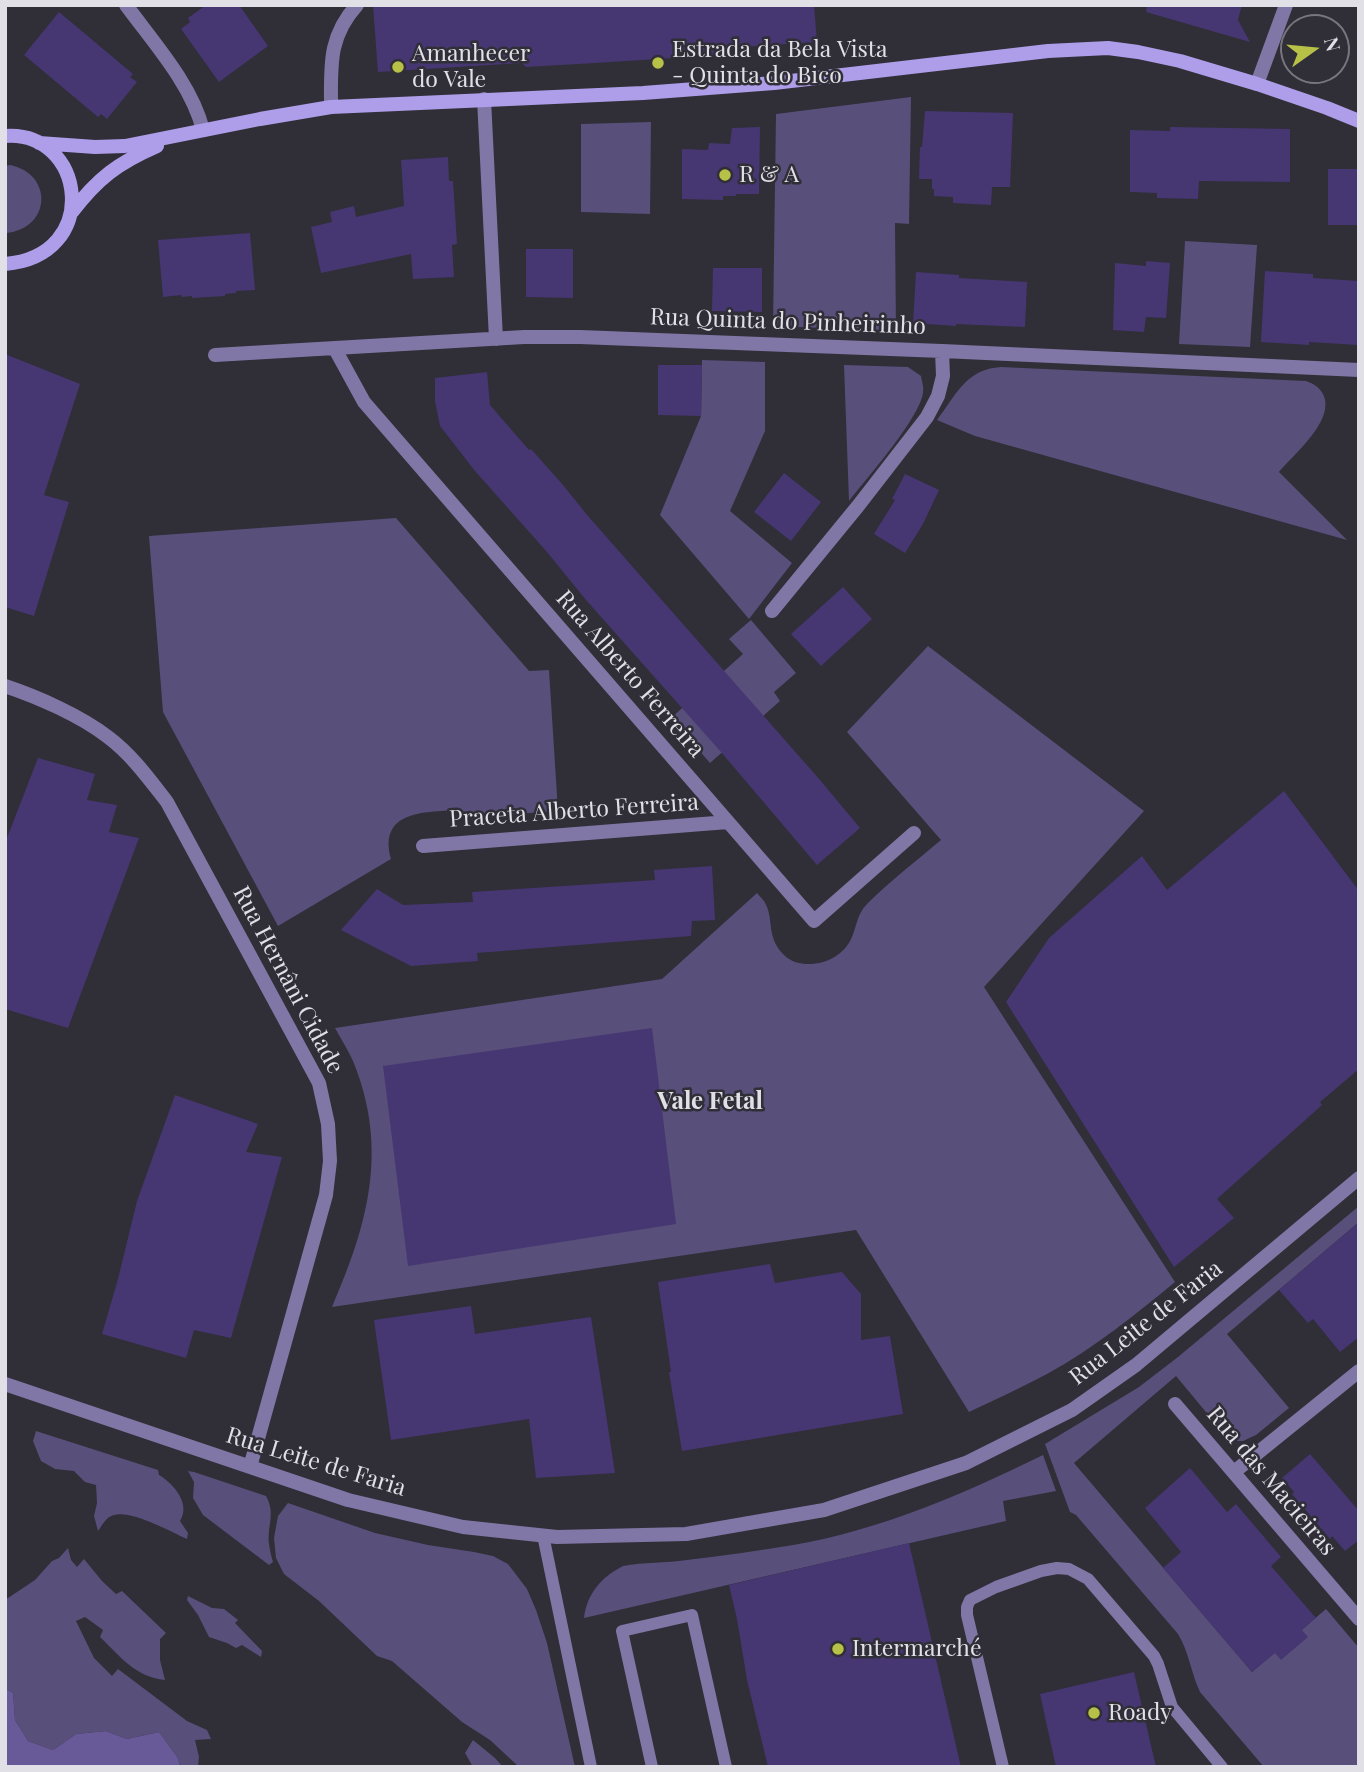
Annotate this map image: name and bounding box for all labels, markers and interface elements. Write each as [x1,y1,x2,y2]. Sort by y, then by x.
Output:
north arrow [1280,14,1350,84]
text: N [1319,34,1348,54]
place label: Estrada da Bela Vista - Quinta do Bico [672,36,887,90]
place label: Amanhecer do Vale [412,40,530,94]
marker: Estrada da Bela Vista - Quinta do Bico [650,55,666,71]
marker: Amanhecer do Vale [390,59,406,75]
place label: R & A [739,161,799,189]
marker: R & A [717,167,733,183]
street label: Rua Quinta do Pinheirinho [650,303,926,341]
street label: Rua Alberto Ferreira [550,585,710,763]
street label: Praceta Alberto Ferreira [448,789,700,833]
street label: Rua Hernâni Cidade [227,882,349,1078]
district label: Vale Fetal [657,1088,763,1116]
street label: Rua Leite de Faria [1064,1255,1228,1391]
street label: Rua das Macieiras [1201,1401,1341,1561]
street label: Rua Leite de Faria [223,1422,409,1502]
place label: Intermarché [852,1635,982,1663]
marker: Intermarché [830,1641,846,1657]
place label: Roady [1108,1699,1172,1727]
marker: Roady [1086,1705,1102,1721]

